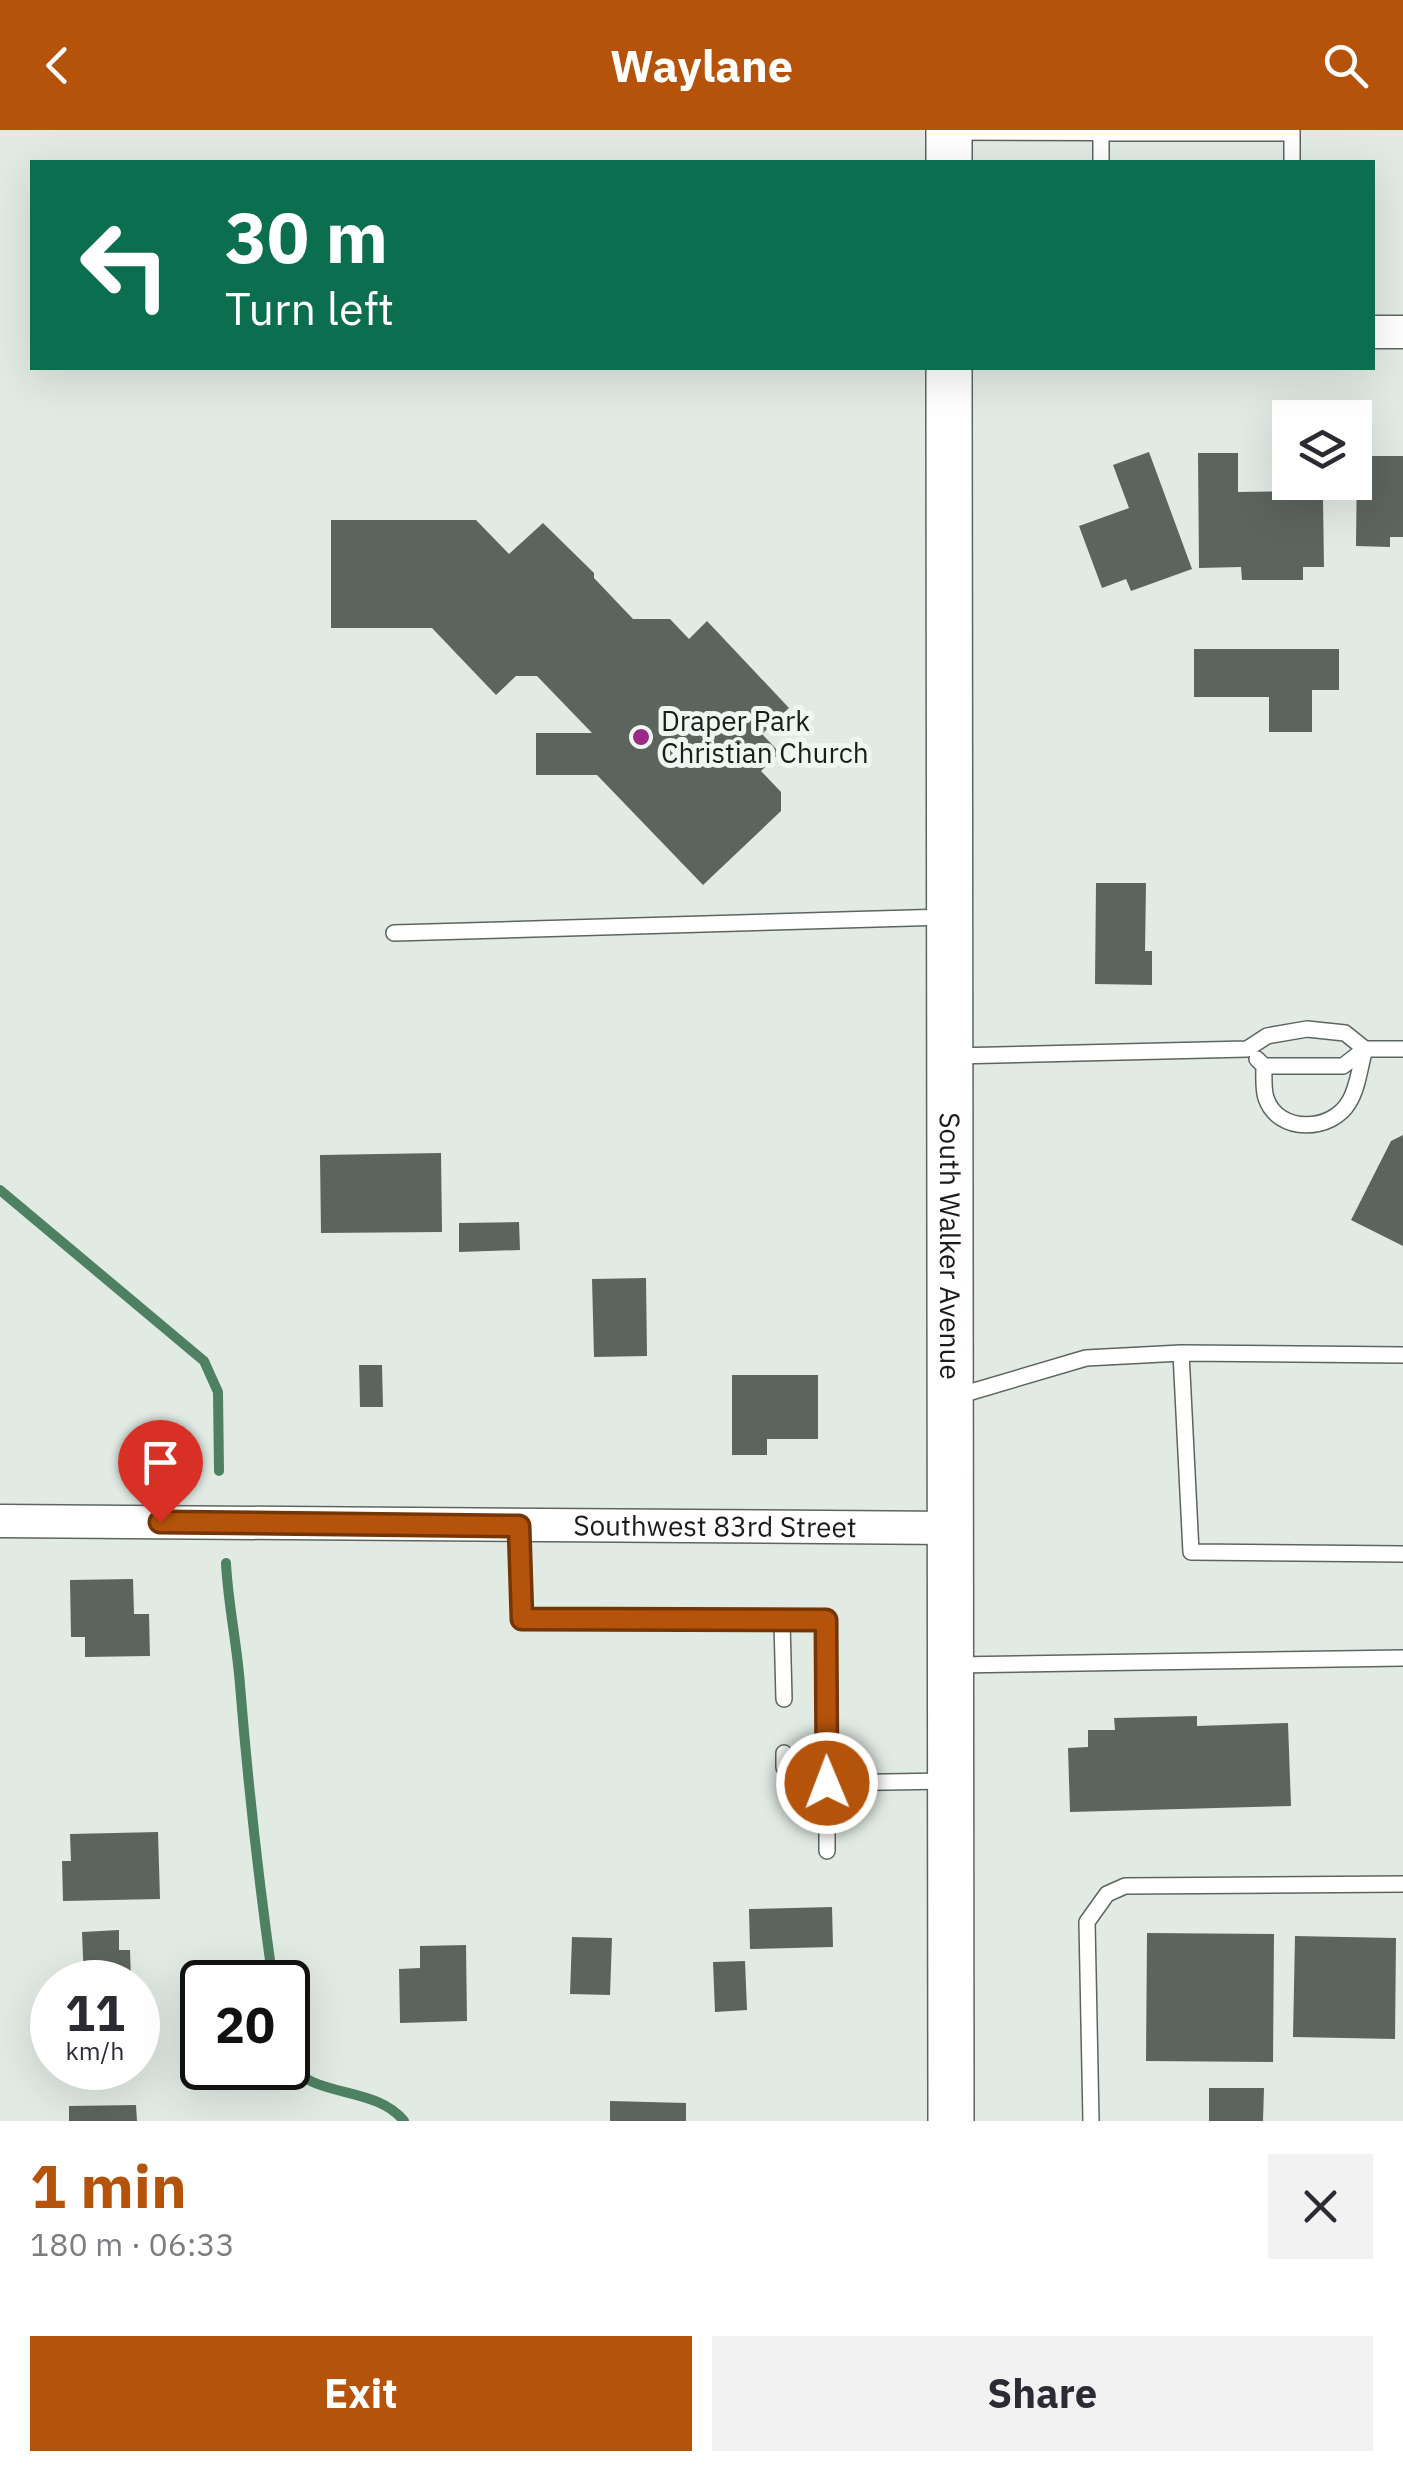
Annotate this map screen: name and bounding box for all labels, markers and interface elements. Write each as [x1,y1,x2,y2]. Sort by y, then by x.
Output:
text: Waylane [610,36,793,94]
icon: back [30,38,85,93]
icon: search [1318,38,1373,93]
text: 30 m [225,191,388,282]
icon: left [60,200,190,330]
text: Turn left [225,279,394,337]
map controls [1272,400,1372,500]
button: layers [1272,400,1372,500]
place label: Draper Park Christian Church [661,702,869,771]
marker: Draper Park Christian Church [630,726,652,748]
street label: South Walker Avenue [932,1112,969,1380]
pin [118,1420,203,1523]
icon: arrive [133,1435,188,1490]
street label: Southwest 83rd Street [573,1506,857,1545]
position arrow [775,1731,879,1835]
speed limit sign: 20 [180,1960,310,2090]
text: 11 [65,1980,125,2045]
text: km/h [66,2034,124,2067]
text: 1 min [30,2146,187,2225]
button: close [1268,2154,1373,2259]
text: 180 m · 06:33 [30,2223,235,2265]
button: Exit [30,2336,692,2451]
button: Share [712,2336,1373,2451]

